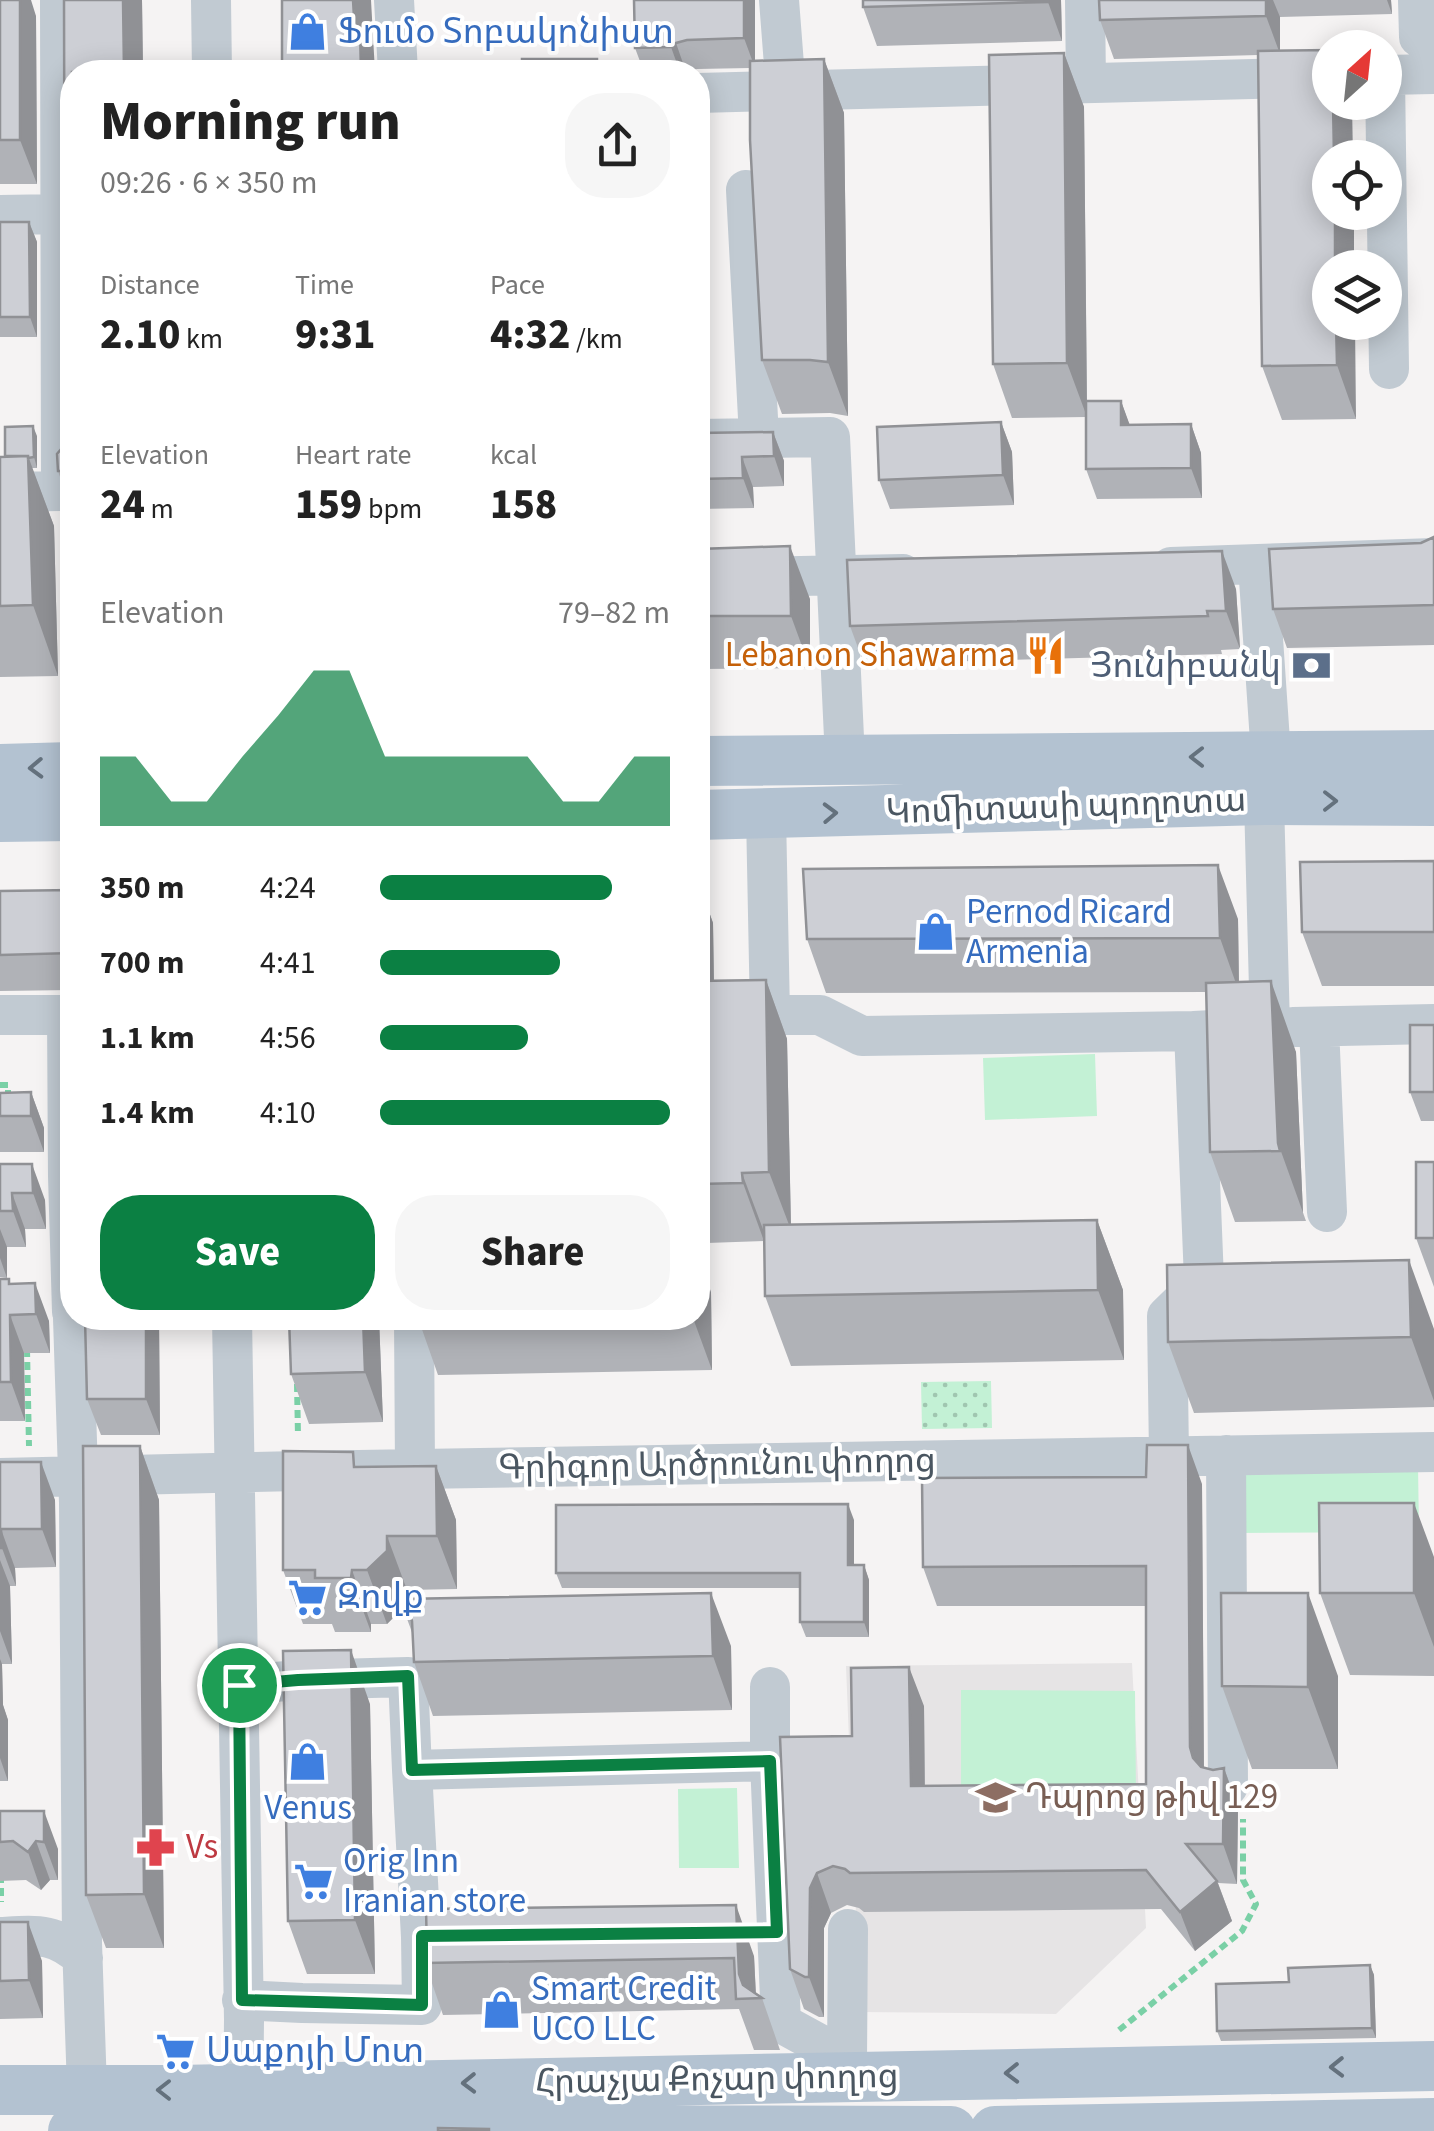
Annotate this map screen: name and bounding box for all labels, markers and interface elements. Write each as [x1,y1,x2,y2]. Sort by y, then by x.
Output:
place label: Ֆումօ Տոբակոնիստ [338,7,674,57]
shop icon: Ֆումօ Տոբակոնիստ [287,11,329,53]
north arrow [1312,30,1402,120]
map controls [1312,30,1402,340]
text: Morning run [100,83,401,161]
button: share [565,93,670,198]
button: locate [1312,140,1402,230]
text: 09:26 · 6 × 350 m [100,160,318,206]
button: layers [1312,250,1402,340]
text: Distance [100,265,200,305]
text: Time [295,265,354,305]
text: Pace [490,265,545,305]
text: 2.10 [100,305,180,365]
text: 9:31 [295,305,375,365]
text: 4:32 [490,305,570,365]
text: km [180,319,223,359]
text: /km [570,319,623,359]
text: Elevation [100,435,209,475]
text: Heart rate [295,435,411,475]
text: kcal [490,435,537,475]
text: 24 [100,475,145,535]
text: 159 [295,475,362,535]
text: 158 [490,475,557,535]
text: m [145,489,174,529]
text: bpm [362,489,422,529]
text: Elevation [100,590,225,636]
text: 79–82 m [558,590,670,636]
place label: Lebanon Shawarma [725,630,1016,680]
restaurant icon: Lebanon Shawarma [1025,634,1067,676]
place label: Յունիբանկ [1091,641,1281,691]
bank icon: Յունիբանկ [1290,645,1332,687]
one-way arrow [1188,746,1204,768]
one-way arrow [28,758,44,779]
street label: Կոմիտասի պողոտա [885,775,1247,837]
one-way arrow [1322,790,1338,812]
one-way arrow [822,802,838,823]
text: 350 m [100,865,185,911]
text: 4:24 [260,865,316,911]
place label: Pernod Ricard Armenia [966,887,1172,977]
shop icon: Pernod Ricard Armenia [915,911,957,953]
text: 700 m [100,940,185,986]
text: 4:41 [260,940,316,986]
text: 1.1 km [100,1015,195,1061]
text: 4:56 [260,1015,316,1061]
text: 1.4 km [100,1090,195,1136]
text: 4:10 [260,1090,316,1136]
button: Save [100,1195,375,1310]
button: Share [395,1195,670,1310]
street label: Գրիգոր Արծրունու փողոց [498,1435,936,1493]
place label: Զովք [337,1572,424,1622]
supermarket icon: Զովք [286,1576,328,1618]
pin [197,1643,282,1728]
icon: arrive [212,1658,267,1713]
shop icon: Venus [287,1740,329,1782]
place label: Դպրոց թիվ 129 [1025,1772,1278,1822]
school or university icon: Դպրոց թիվ 129 [974,1776,1016,1818]
place label: Venus [264,1783,352,1833]
place label: Vs [186,1822,218,1872]
pharmacy icon: Vs [135,1826,177,1868]
place label: Orig Inn Iranian store [343,1836,526,1926]
supermarket icon: Orig Inn Iranian store [292,1860,334,1902]
place label: Smart Credit UCO LLC [531,1964,716,2054]
shop icon: Smart Credit UCO LLC [480,1988,522,2030]
place label: Սաքոյի Մոտ [206,2026,424,2076]
supermarket icon: Սաքոյի Մոտ [155,2030,197,2072]
street label: Հրաչյա Քոչար փողոց [535,2051,899,2107]
one-way arrow [1328,2057,1344,2078]
one-way arrow [1003,2063,1019,2084]
one-way arrow [460,2073,476,2094]
one-way arrow [156,2079,172,2100]

